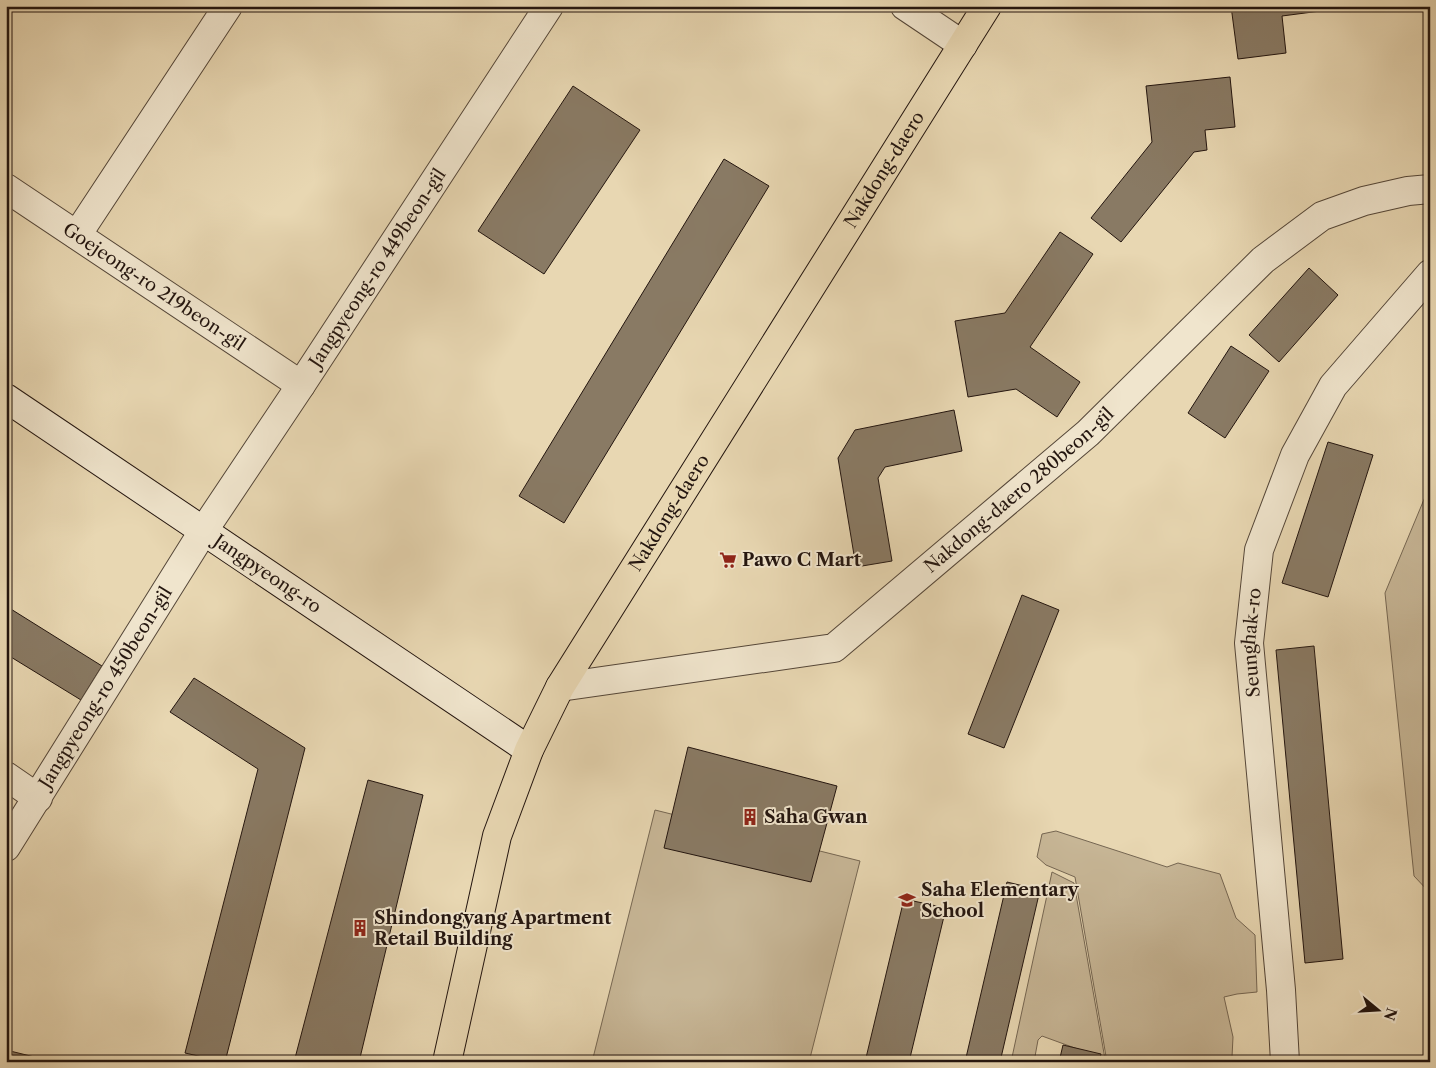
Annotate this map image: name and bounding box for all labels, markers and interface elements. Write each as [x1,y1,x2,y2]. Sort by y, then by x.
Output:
street label: Nakdong-daero [840,107,929,232]
street label: Jangpyeong-ro 449beon-gil [303,164,451,374]
street label: Goejeong-ro 219beon-gil [59,218,249,356]
street label: Nakdong-daero 280beon-gil [920,403,1118,578]
street label: Nakdong-daero [624,450,714,575]
street label: Jangpyeong-ro [207,528,325,618]
place label: Pawo C Mart [742,549,862,571]
supermarket icon: Pawo C Mart [718,550,738,570]
street label: Jangpyeong-ro 450beon-gil [33,583,177,795]
street label: Seunghak-ro [1238,587,1266,698]
place label: Saha Gwan [764,806,868,828]
building icon: Saha Gwan [740,807,760,827]
place label: Saha Elementary School [921,879,1079,922]
school or university icon: Saha Elementary School [897,890,917,910]
place label: Shindongyang Apartment Retail Building [374,907,612,950]
building icon: Shindongyang Apartment Retail Building [350,918,370,938]
north arrow [1354,986,1404,1036]
text: N [1380,1005,1401,1023]

